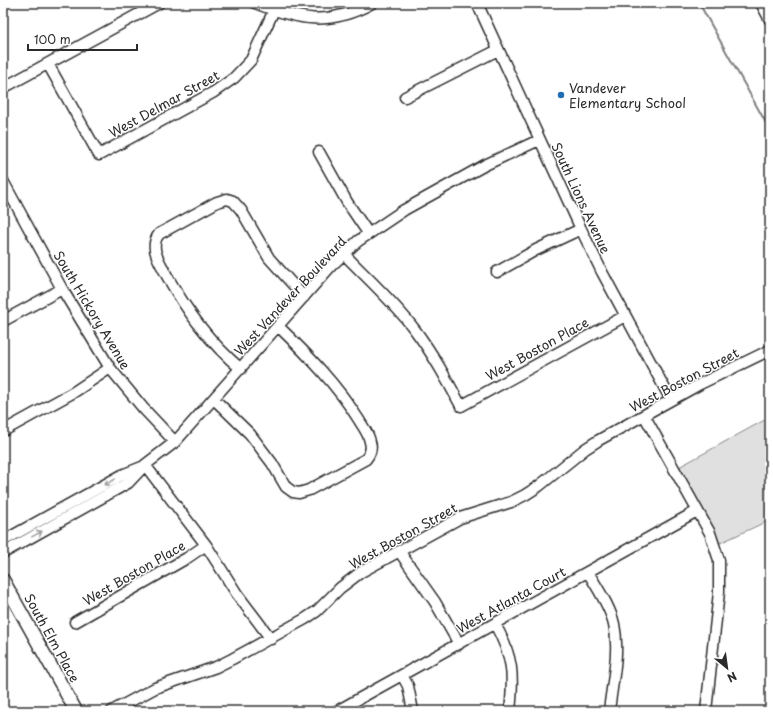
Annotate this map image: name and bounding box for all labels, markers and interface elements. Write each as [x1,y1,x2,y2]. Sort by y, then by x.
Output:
scale bar [28,26,137,52]
text: 100 m [34,30,71,48]
street label: West Delmar Street [105,65,222,142]
place label: Vandever Elementary School [569,78,686,112]
marker: Vandever Elementary School [556,90,566,100]
street label: South Lions Avenue [547,139,616,256]
street label: West Vandever Boulevard [229,232,350,360]
street label: South Hickory Avenue [49,247,135,373]
street label: West Boston Place [482,312,592,385]
street label: West Boston Street [626,343,742,416]
one-way arrow [104,478,116,486]
street label: West Boston Street [345,498,460,573]
one-way arrow [31,529,43,537]
street label: West Boston Place [79,535,189,610]
street label: West Atlanta Court [453,562,569,638]
street label: South Elm Place [20,590,85,686]
north arrow [707,648,747,688]
text: N [724,668,740,687]

